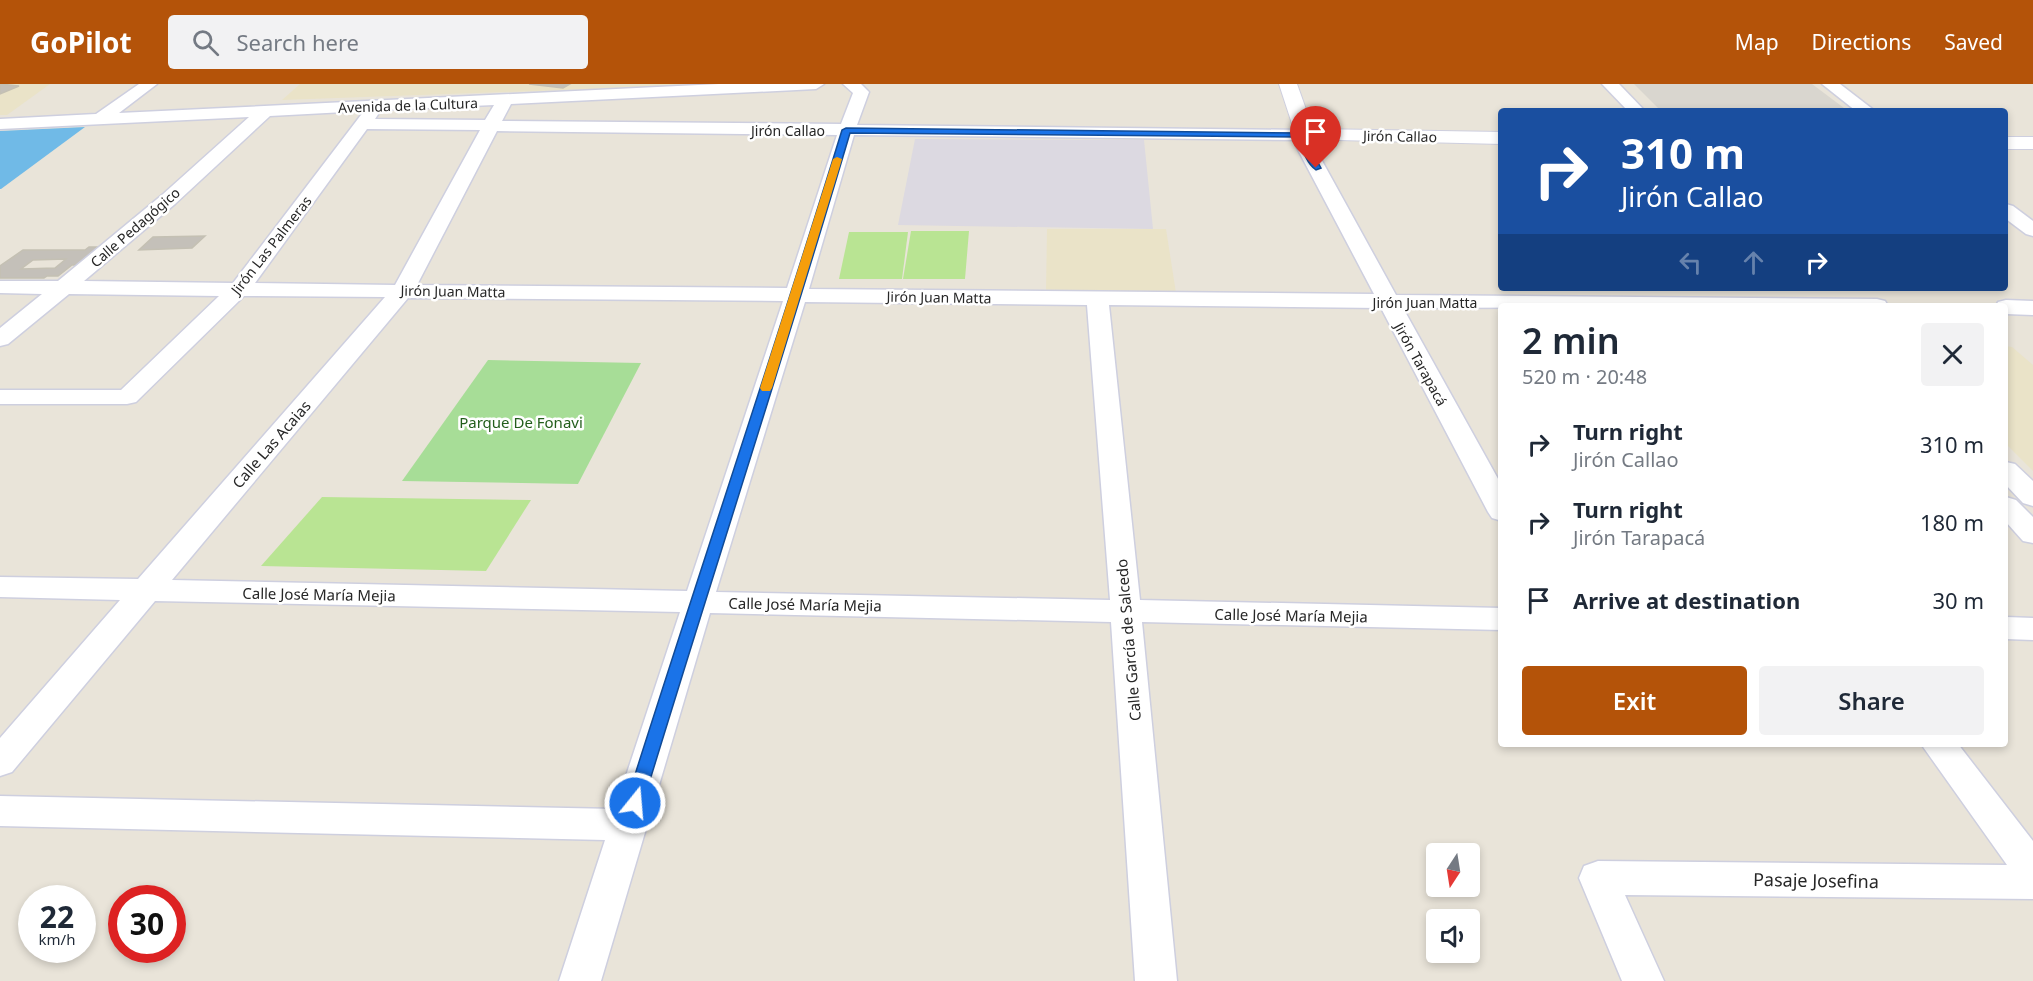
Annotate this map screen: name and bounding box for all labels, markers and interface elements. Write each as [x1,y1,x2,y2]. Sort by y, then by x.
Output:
search box [168,15,588,69]
text: GoPilot [30,23,132,61]
icon: search [189,26,222,59]
text: Search here [237,27,359,57]
text: Map [1735,28,1779,56]
text: Directions [1812,28,1911,56]
text: Saved [1944,28,2003,56]
street label: Avenida de la Cultura [338,93,478,117]
pin [1290,106,1341,168]
icon: arrive [1299,115,1332,148]
street label: Jirón Callao [749,121,825,140]
text: 310 m [1621,124,1745,181]
street label: Jirón Callao [1361,126,1437,146]
icon: right [1522,132,1600,210]
text: Jirón Callao [1621,178,1764,215]
street label: Calle Pedagógico [86,183,184,271]
street label: Jirón Las Palmeras [225,192,316,300]
icon: left [1674,246,1707,279]
icon: ahead [1737,246,1770,279]
icon: right [1800,246,1833,279]
street label: Jirón Juan Matta [398,281,506,301]
street label: Jirón Juan Matta [884,287,992,307]
street label: Jirón Juan Matta [1371,293,1477,312]
text: 2 min [1522,316,1620,365]
street label: Jirón Tarapacá [1389,317,1452,409]
button: close [1921,323,1984,386]
text: 520 m · 20:48 [1522,363,1647,390]
street label: Calle Las Acaias [227,396,315,492]
park label: Parque De Fonavi [459,412,583,432]
text: Turn right [1573,416,1683,446]
icon: right [1522,428,1555,461]
text: 310 m [1920,429,1984,459]
text: Jirón Callao [1573,446,1679,473]
text: Turn right [1573,494,1683,524]
icon: right [1522,506,1555,539]
text: 180 m [1920,507,1984,537]
text: Jirón Tarapacá [1573,524,1705,551]
street label: Calle García de Salcedo [1111,558,1145,722]
street label: Calle José María Mejia [242,583,396,605]
icon: arrive [1522,584,1555,617]
text: Arrive at destination [1573,585,1800,615]
text: 30 m [1933,585,1984,615]
street label: Calle José María Mejia [728,593,882,615]
street label: Calle José María Mejia [1214,604,1368,626]
button: Exit [1522,666,1747,735]
button: Share [1759,666,1984,735]
position arrow [603,771,667,835]
north arrow [1426,843,1480,897]
map controls [1426,843,1480,963]
street label: Pasaje Josefina [1753,867,1879,893]
speed limit sign: 30 [108,885,186,963]
text: 22 [40,896,74,937]
button: sound [1426,909,1480,963]
text: km/h [39,929,75,949]

